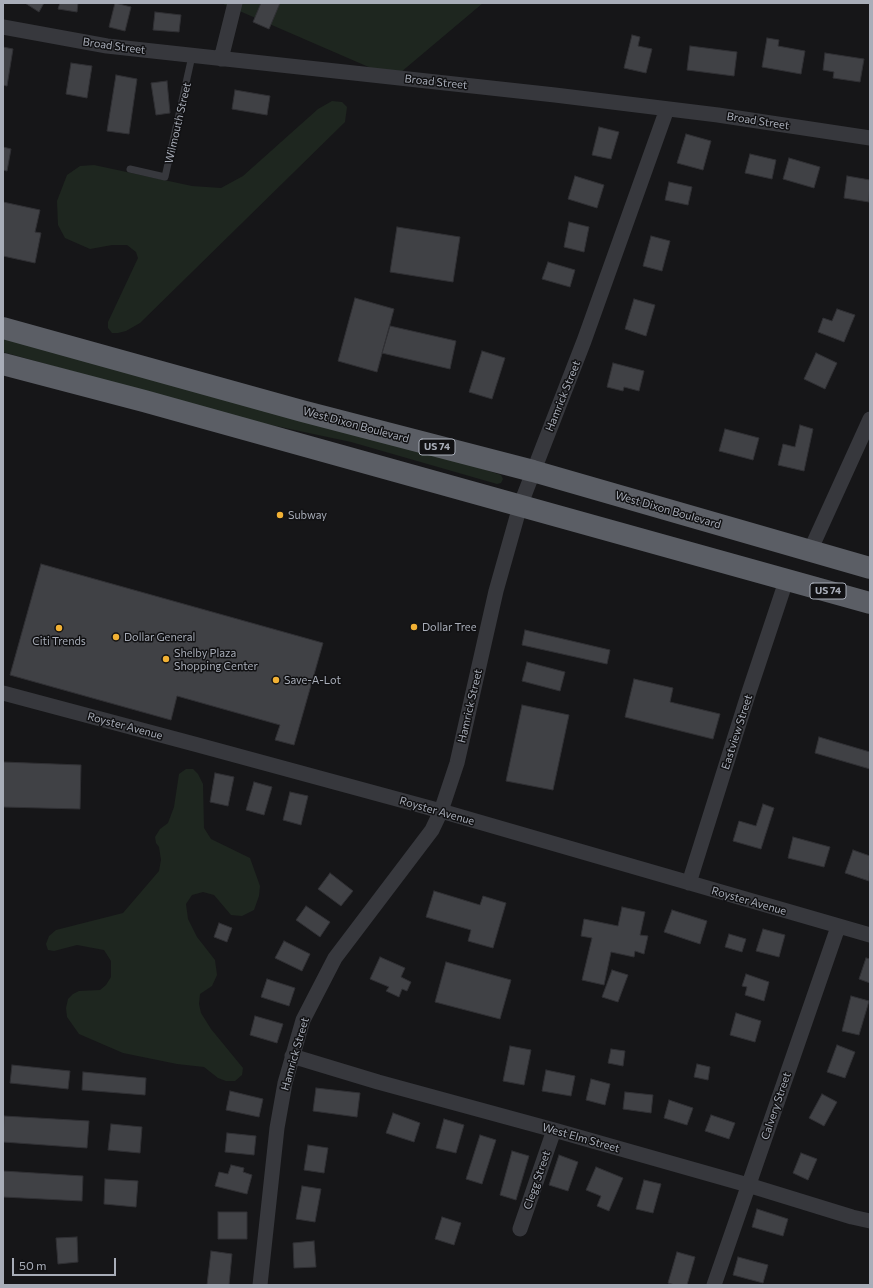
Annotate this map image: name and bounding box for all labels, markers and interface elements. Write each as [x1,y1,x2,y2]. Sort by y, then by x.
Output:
street label: Broad Street [82,35,146,57]
street label: Broad Street [404,72,468,92]
street label: Wilmouth Street [162,81,194,165]
street label: Broad Street [726,110,790,132]
street label: Hamrick Street [543,359,583,433]
street label: West Dixon Boulevard [301,404,411,446]
road number: US 74 [419,439,455,455]
street label: West Dixon Boulevard [614,489,722,531]
place label: Subway [288,508,327,522]
marker: Subway [275,510,285,520]
road number: US 74 [810,583,846,599]
place label: Dollar Tree [422,620,476,634]
marker: Dollar Tree [409,622,419,632]
marker: Citi Trends [54,623,64,633]
place label: Dollar General [124,630,195,644]
marker: Dollar General [111,632,121,642]
place label: Citi Trends [32,634,86,648]
place label: Shelby Plaza Shopping Center [174,646,258,672]
marker: Shelby Plaza Shopping Center [161,654,171,664]
street label: Hamrick Street [455,668,485,744]
place label: Save-A-Lot [284,673,341,687]
marker: Save-A-Lot [271,675,281,685]
street label: Eastview Street [719,693,755,771]
street label: Royster Avenue [86,710,164,742]
street label: Royster Avenue [398,794,476,828]
street label: Royster Avenue [710,884,788,918]
street label: Hamrick Street [278,1016,312,1092]
street label: Calvery Street [758,1070,794,1142]
street label: West Elm Street [541,1121,621,1155]
street label: Clegg Street [521,1149,553,1211]
scale bar [14,1250,118,1276]
text: 50 m [19,1258,47,1272]

